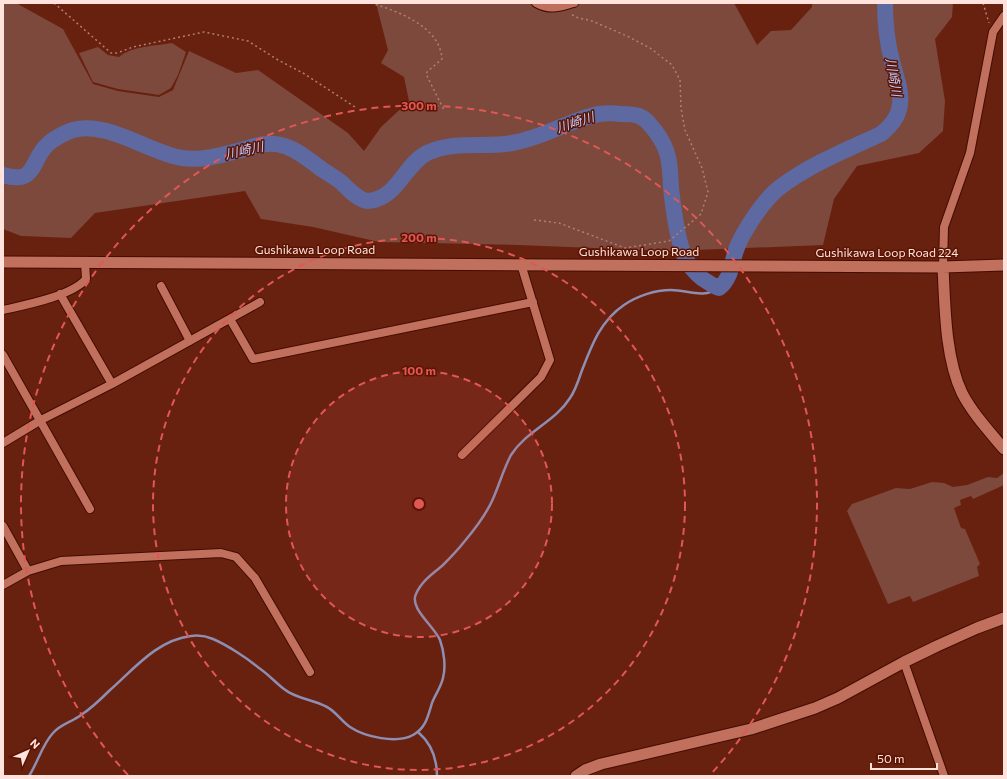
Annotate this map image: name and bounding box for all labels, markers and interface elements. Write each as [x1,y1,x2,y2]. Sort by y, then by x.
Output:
water label: 川崎川 [883,56,906,100]
text: 300 m [401,98,437,112]
water label: 川崎川 [554,108,598,136]
water label: 川崎川 [223,138,267,162]
text: 200 m [401,230,437,244]
street label: Gushikawa Loop Road [255,242,375,256]
street label: Gushikawa Loop Road [579,244,699,258]
street label: Gushikawa Loop Road 224 [816,245,958,259]
text: 100 m [402,363,436,377]
centre of rings [412,497,426,511]
north arrow [8,731,48,771]
text: N [28,736,43,751]
scale bar [871,745,937,771]
text: 50 m [877,751,905,765]

